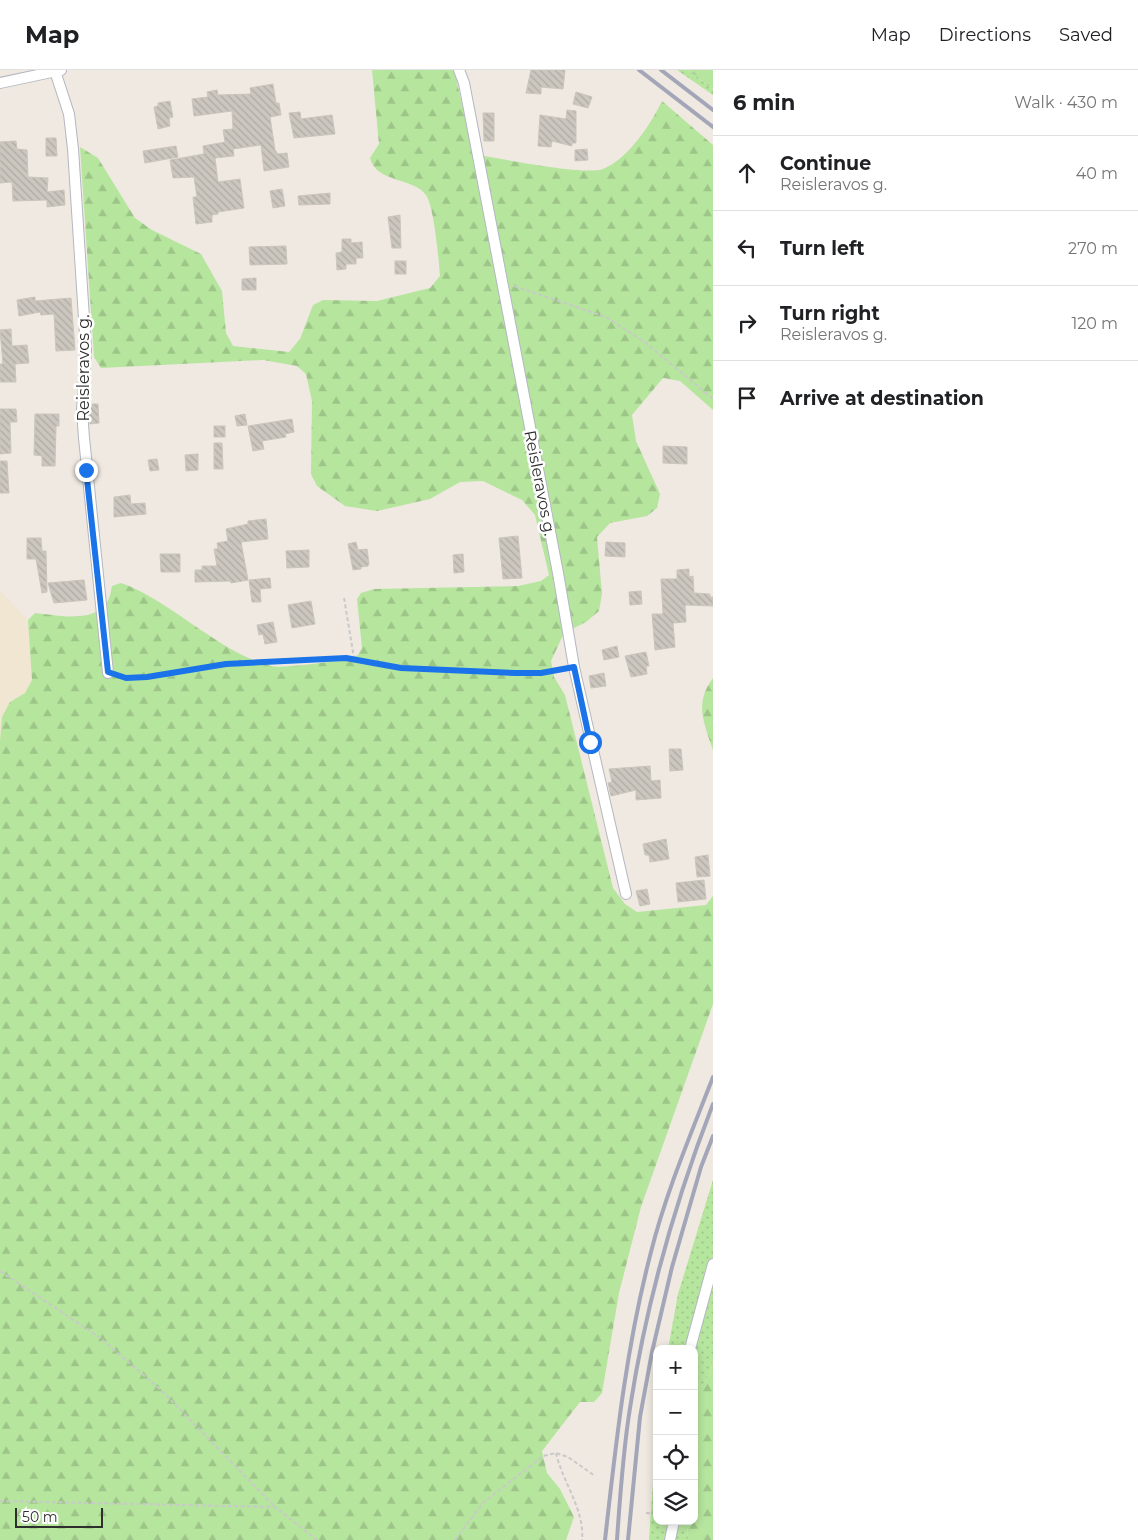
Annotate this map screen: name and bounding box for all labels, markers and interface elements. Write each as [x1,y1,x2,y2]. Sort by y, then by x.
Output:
text: Map [25,20,79,49]
text: Map [871,24,911,46]
text: Directions [939,24,1031,46]
text: Saved [1059,24,1113,46]
text: 6 min [733,90,795,115]
text: Walk · 430 m [1014,93,1118,112]
text: Continue [780,152,871,175]
icon: ahead [733,159,761,187]
text: 40 m [1076,164,1118,183]
text: Reisleravos g. [780,175,887,194]
icon: left [733,234,761,262]
text: Turn left [780,237,865,260]
text: 270 m [1068,239,1118,258]
text: Turn right [780,302,880,325]
icon: right [733,309,761,337]
street label: Reisleravos g. [74,314,93,422]
text: 120 m [1071,314,1118,333]
text: Reisleravos g. [780,325,887,344]
icon: arrive [733,384,761,412]
text: Arrive at destination [780,387,984,410]
street label: Reisleravos g. [520,429,560,537]
route end [75,459,98,482]
route start [579,731,602,754]
map controls [653,1345,698,1525]
button: + [653,1345,698,1390]
button: − [653,1390,698,1435]
button: locate [653,1435,698,1480]
button: layers [653,1480,698,1525]
scale bar [15,1505,102,1528]
text: 50 m [22,1508,58,1526]

